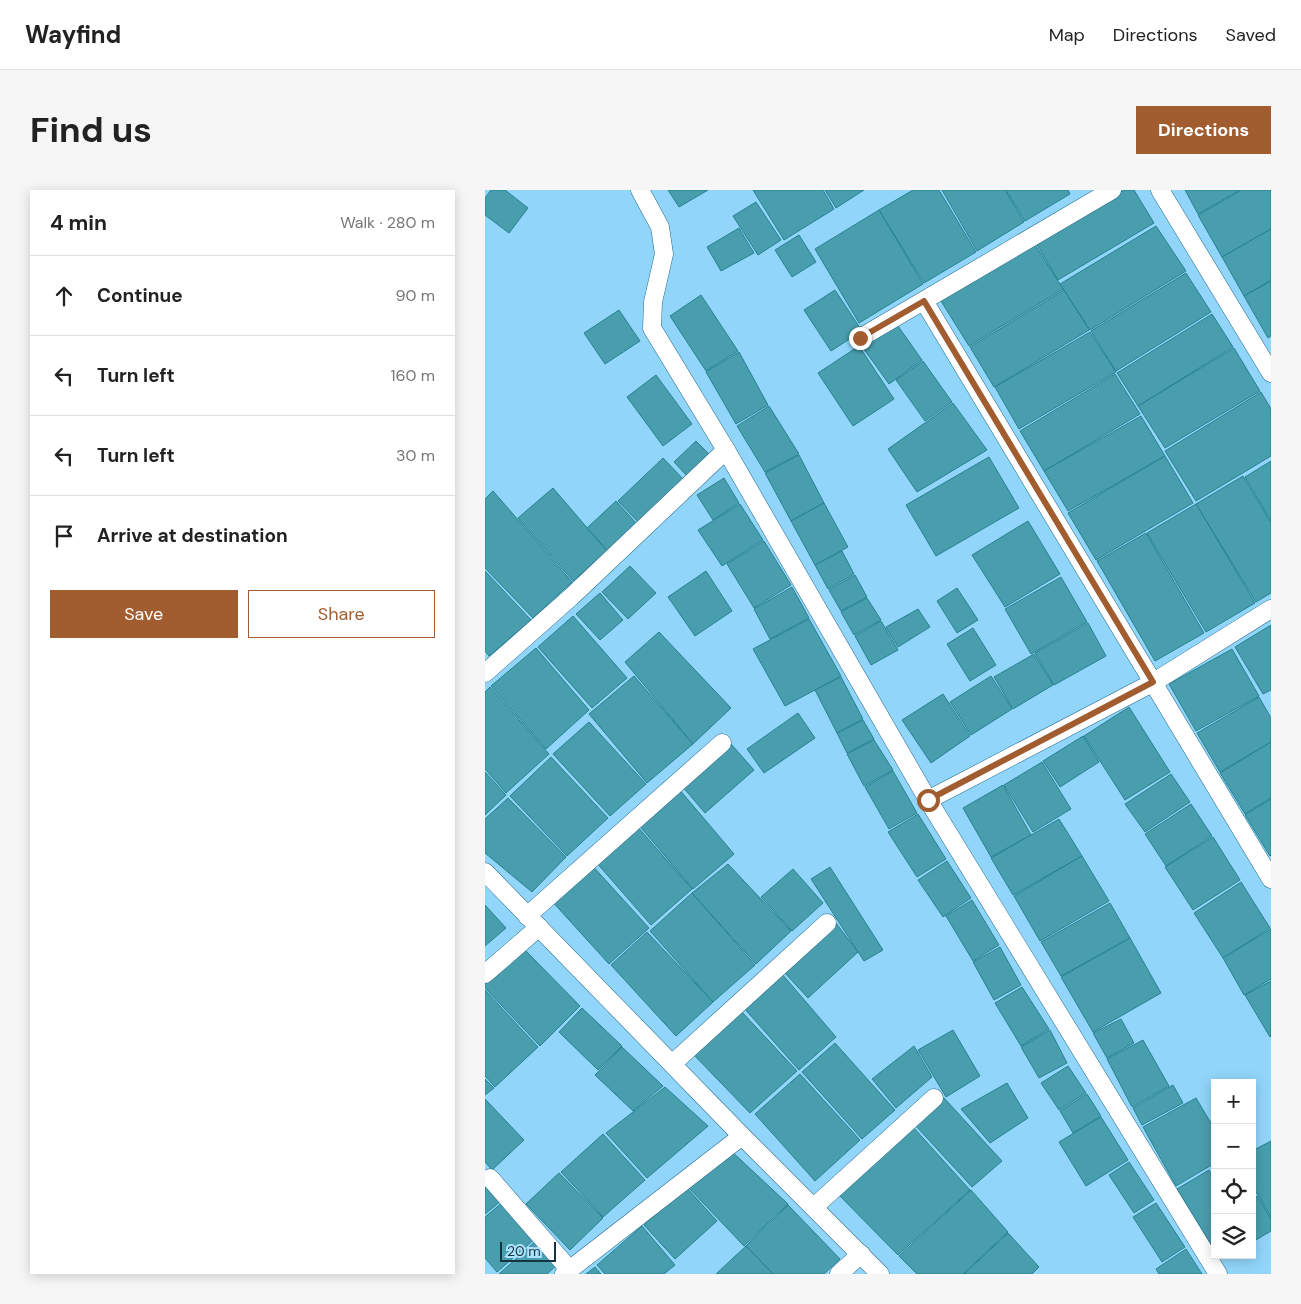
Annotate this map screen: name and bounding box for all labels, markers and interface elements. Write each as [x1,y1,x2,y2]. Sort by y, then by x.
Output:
text: Wayfind [25,19,121,50]
text: Map [1049,23,1085,47]
text: Directions [1113,23,1198,47]
text: Saved [1226,23,1276,47]
button: Directions [1136,106,1271,154]
text: Find us [30,107,152,153]
text: 4 min [50,209,107,237]
text: Walk · 280 m [340,212,435,233]
icon: ahead [50,282,78,310]
text: Continue [97,283,183,308]
text: 90 m [395,285,435,306]
route end [849,327,872,350]
icon: left [50,362,78,390]
text: Turn left [97,363,175,388]
text: 160 m [391,365,435,386]
icon: left [50,442,78,470]
text: Turn left [97,443,175,468]
text: 30 m [396,445,435,466]
icon: arrive [50,522,78,550]
text: Arrive at destination [97,523,288,548]
button: Save [50,590,238,638]
button: Share [248,590,435,638]
route start [917,789,940,812]
map controls [1211,1079,1256,1259]
button: + [1211,1079,1256,1124]
button: − [1211,1124,1256,1169]
button: locate [1211,1169,1256,1214]
button: layers [1211,1214,1256,1259]
scale bar [500,1239,556,1262]
text: 20 m [507,1242,541,1260]

